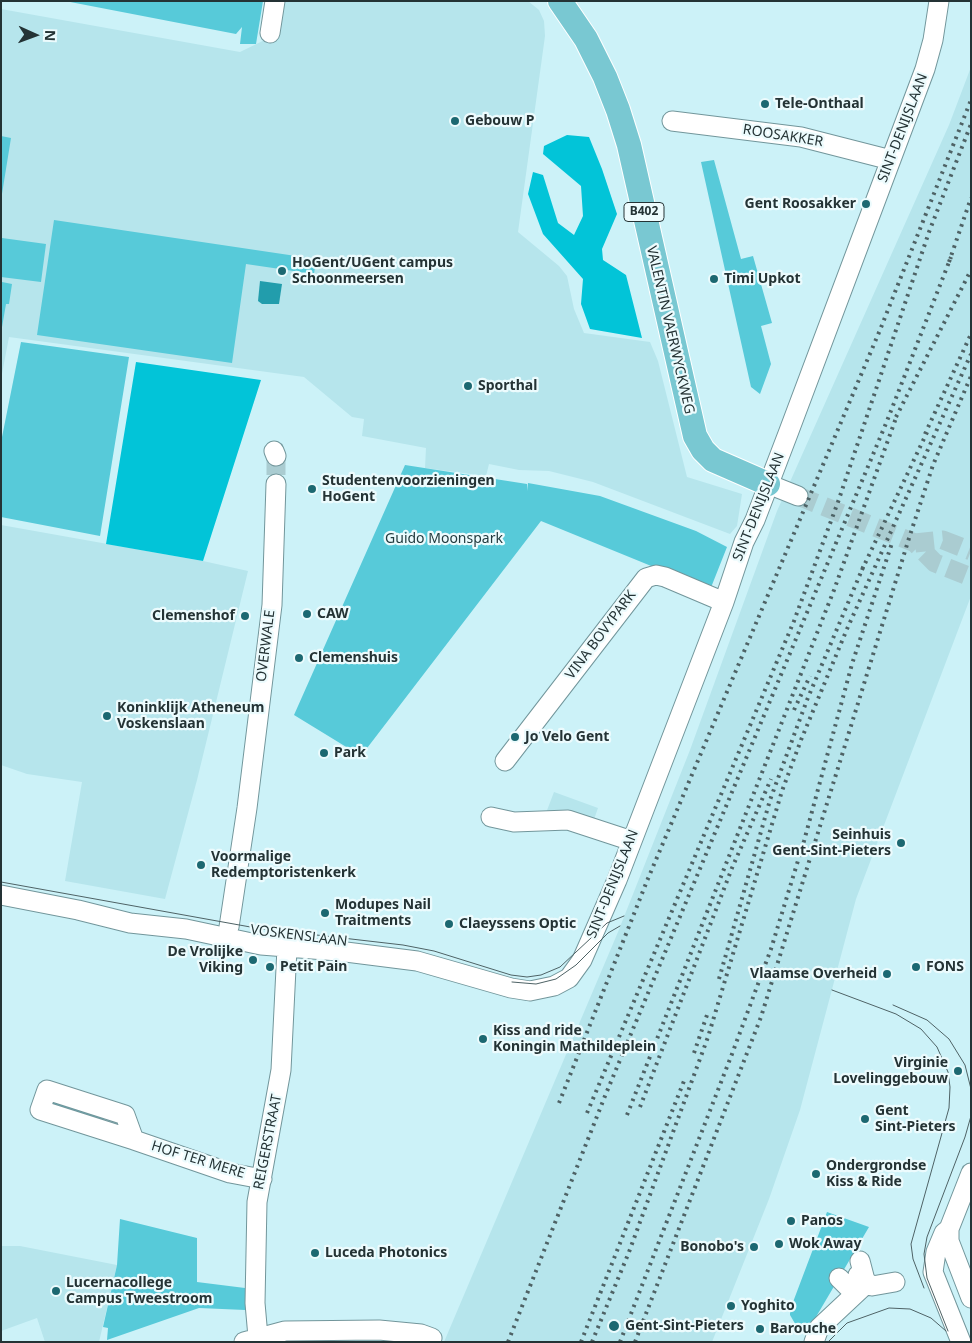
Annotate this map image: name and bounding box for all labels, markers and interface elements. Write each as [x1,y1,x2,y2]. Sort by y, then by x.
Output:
north arrow [10,10,60,60]
text: N [41,30,60,42]
street label: SINT-DENIJSLAAN [874,71,932,185]
place label: Tele-Onthaal [775,96,864,112]
marker: Tele-Onthaal [759,98,771,110]
place label: Gebouw P [465,113,535,129]
marker: Gebouw P [449,115,461,127]
street label: ROOSAKKER [742,121,824,151]
place label: Gent Roosakker [745,196,856,212]
marker: Gent Roosakker [860,198,872,210]
road number: B402 [624,202,664,222]
street label: VALENTIN VAERWYCKWEG [642,244,698,416]
place label: HoGent/UGent campus Schoonmeersen [292,255,453,288]
marker: HoGent/UGent campus Schoonmeersen [276,265,288,277]
place label: Timi Upkot [724,271,801,287]
marker: Timi Upkot [708,273,720,285]
place label: Sporthal [478,378,537,394]
marker: Sporthal [462,380,474,392]
street label: SINT-DENIJSLAAN [730,450,788,564]
place label: Studentenvoorzieningen HoGent [322,473,495,506]
marker: Studentenvoorzieningen HoGent [306,483,318,495]
park label: Guido Moonspark [385,531,503,547]
street label: VINA BOVYPARK [562,587,640,683]
place label: CAW [317,606,349,622]
place label: Clemenshof [152,608,235,624]
marker: CAW [301,608,313,620]
street label: OVERWALE [253,609,279,683]
marker: Clemenshof [239,610,251,622]
place label: Clemenshuis [309,650,398,666]
marker: Clemenshuis [293,652,305,664]
place label: Koninklijk Atheneum Voskenslaan [117,700,264,732]
marker: Koninklijk Atheneum Voskenslaan [101,710,113,722]
place label: Jo Velo Gent [525,729,609,745]
marker: Jo Velo Gent [509,731,521,743]
place label: Park [334,745,366,761]
marker: Park [318,747,330,759]
street label: SINT-DENIJSLAAN [584,827,642,941]
place label: Seinhuis Gent-Sint-Pieters [772,827,891,860]
marker: Seinhuis Gent-Sint-Pieters [895,837,907,849]
place label: Voormalige Redemptoristenkerk [211,849,356,882]
marker: Voormalige Redemptoristenkerk [195,859,207,871]
place label: Modupes Nail Traitments [335,897,431,930]
marker: Modupes Nail Traitments [319,907,331,919]
place label: Claeyssens Optic [459,916,576,932]
marker: Claeyssens Optic [443,918,455,930]
street label: VOSKENSLAAN [250,922,348,950]
place label: De Vrolijke Viking [167,944,243,976]
marker: De Vrolijke Viking [247,954,259,966]
place label: Petit Pain [280,959,347,975]
place label: FONS [926,959,964,975]
marker: Petit Pain [264,961,276,973]
marker: FONS [910,961,922,973]
place label: Vlaamse Overheid [750,966,877,982]
marker: Vlaamse Overheid [881,968,893,980]
place label: Kiss and ride Koningin Mathildeplein [493,1023,656,1056]
marker: Kiss and ride Koningin Mathildeplein [477,1033,489,1045]
place label: Virginie Lovelinggebouw [833,1055,948,1088]
marker: Virginie Lovelinggebouw [952,1065,964,1077]
street label: REIGERSTRAAT [251,1093,285,1191]
place label: Gent Sint-Pieters [875,1103,956,1136]
marker: Gent Sint-Pieters [859,1113,871,1125]
street label: HOF TER MERE [149,1138,247,1182]
place label: Ondergrondse Kiss & Ride [826,1158,926,1190]
marker: Ondergrondse Kiss & Ride [810,1168,822,1180]
place label: Panos [801,1213,843,1229]
marker: Panos [785,1215,797,1227]
place label: Wok Away [789,1236,861,1252]
marker: Wok Away [773,1238,785,1250]
place label: Bonobo's [680,1239,744,1255]
marker: Bonobo's [748,1241,760,1253]
place label: Luceda Photonics [325,1245,447,1261]
marker: Luceda Photonics [309,1247,321,1259]
place label: Lucernacollege Campus Tweestroom [66,1275,212,1308]
marker: Lucernacollege Campus Tweestroom [50,1285,62,1297]
place label: Yoghito [741,1298,795,1314]
marker: Yoghito [725,1300,737,1312]
place label: Gent-Sint-Pieters [625,1318,744,1334]
marker: Gent-Sint-Pieters [607,1319,621,1333]
place label: Barouche [770,1321,836,1337]
marker: Barouche [754,1323,766,1335]

